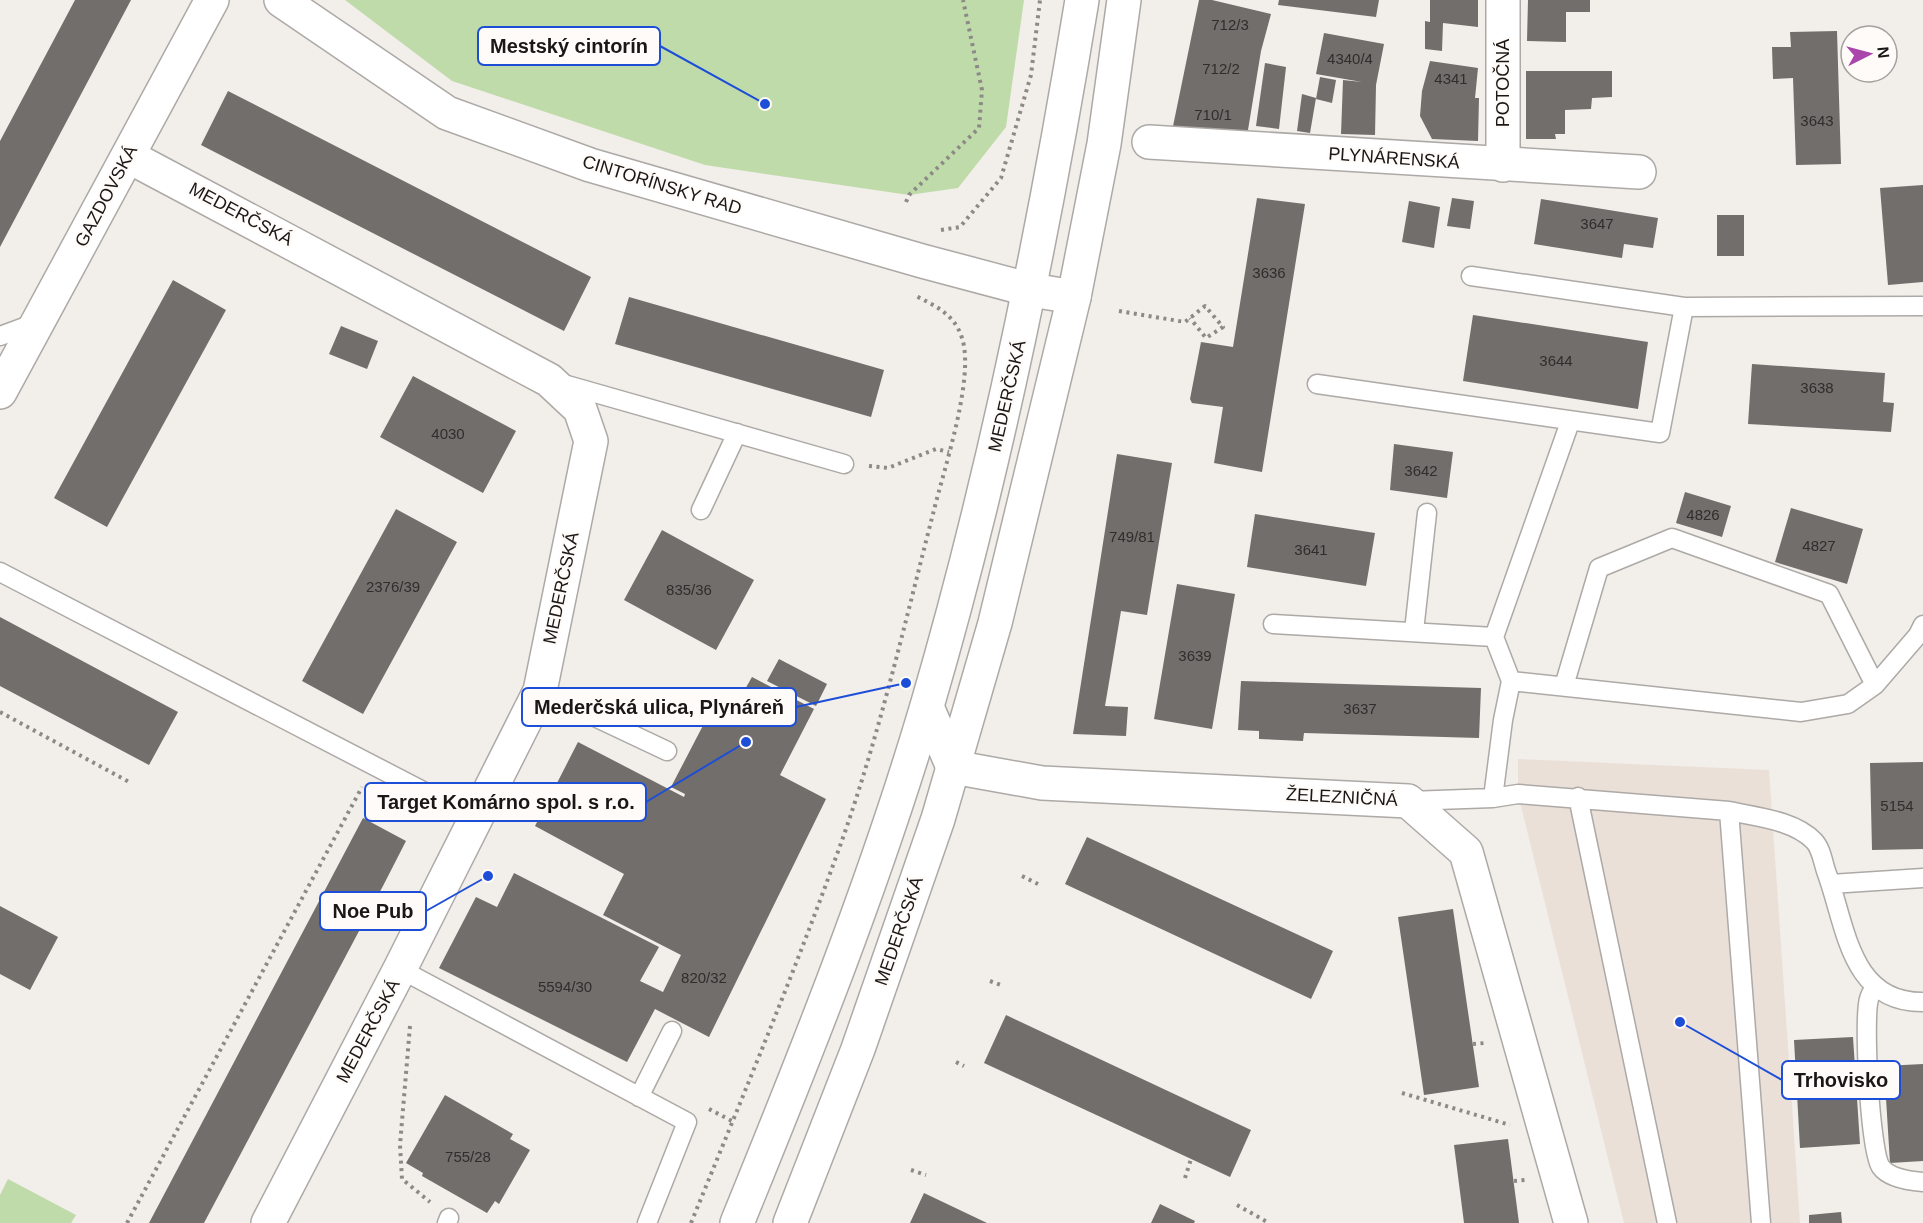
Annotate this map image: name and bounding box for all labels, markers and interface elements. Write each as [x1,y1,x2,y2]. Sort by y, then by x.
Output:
house number: 712/3 [1211,16,1249,33]
north arrow [1839,24,1899,84]
callout: Mestský cintorín [478,27,660,65]
text: Mestský cintorín [490,35,648,57]
street label: POTOČNÁ [1492,39,1513,127]
text: N [1874,46,1892,59]
house number: 4340/4 [1327,50,1373,67]
house number: 712/2 [1202,60,1240,77]
house number: 4341 [1434,70,1468,87]
house number: 710/1 [1194,106,1232,123]
house number: 3643 [1800,112,1834,129]
street label: GAZDOVSKÁ [71,142,141,250]
street label: PLYNÁRENSKÁ [1328,143,1460,173]
street label: CINTORÍNSKY RAD [580,151,744,219]
street label: MEDERČSKÁ [186,178,297,250]
house number: 3647 [1580,215,1614,232]
house number: 3636 [1252,264,1286,281]
street label: MEDERČSKÁ [983,338,1030,454]
house number: 3644 [1539,352,1573,369]
house number: 3638 [1800,379,1834,396]
house number: 4030 [431,425,465,442]
house number: 3642 [1404,462,1438,479]
house number: 4826 [1686,506,1720,523]
house number: 749/81 [1109,528,1155,545]
street label: MEDERČSKÁ [538,530,583,646]
house number: 4827 [1802,537,1836,554]
house number: 3641 [1294,541,1328,558]
house number: 2376/39 [366,578,420,595]
house number: 835/36 [666,581,712,598]
house number: 3639 [1178,647,1212,664]
callout: Mederčská ulica, Plynáreň [522,688,796,726]
text: Mederčská ulica, Plynáreň [534,696,784,718]
house number: 3637 [1343,700,1377,717]
callout: Target Komárno spol. s r.o. [365,783,646,821]
street label: ŽELEZNIČNÁ [1286,783,1399,810]
text: Target Komárno spol. s r.o. [377,791,635,813]
house number: 5154 [1880,797,1914,814]
street label: MEDERČSKÁ [870,874,927,988]
callout: Noe Pub [320,892,426,930]
text: Noe Pub [332,900,414,922]
house number: 820/32 [681,969,727,986]
street label: MEDERČSKÁ [332,975,404,1086]
house number: 5594/30 [538,978,592,995]
callout: Trhovisko [1782,1061,1900,1099]
text: Trhovisko [1794,1069,1888,1091]
house number: 755/28 [445,1148,491,1165]

